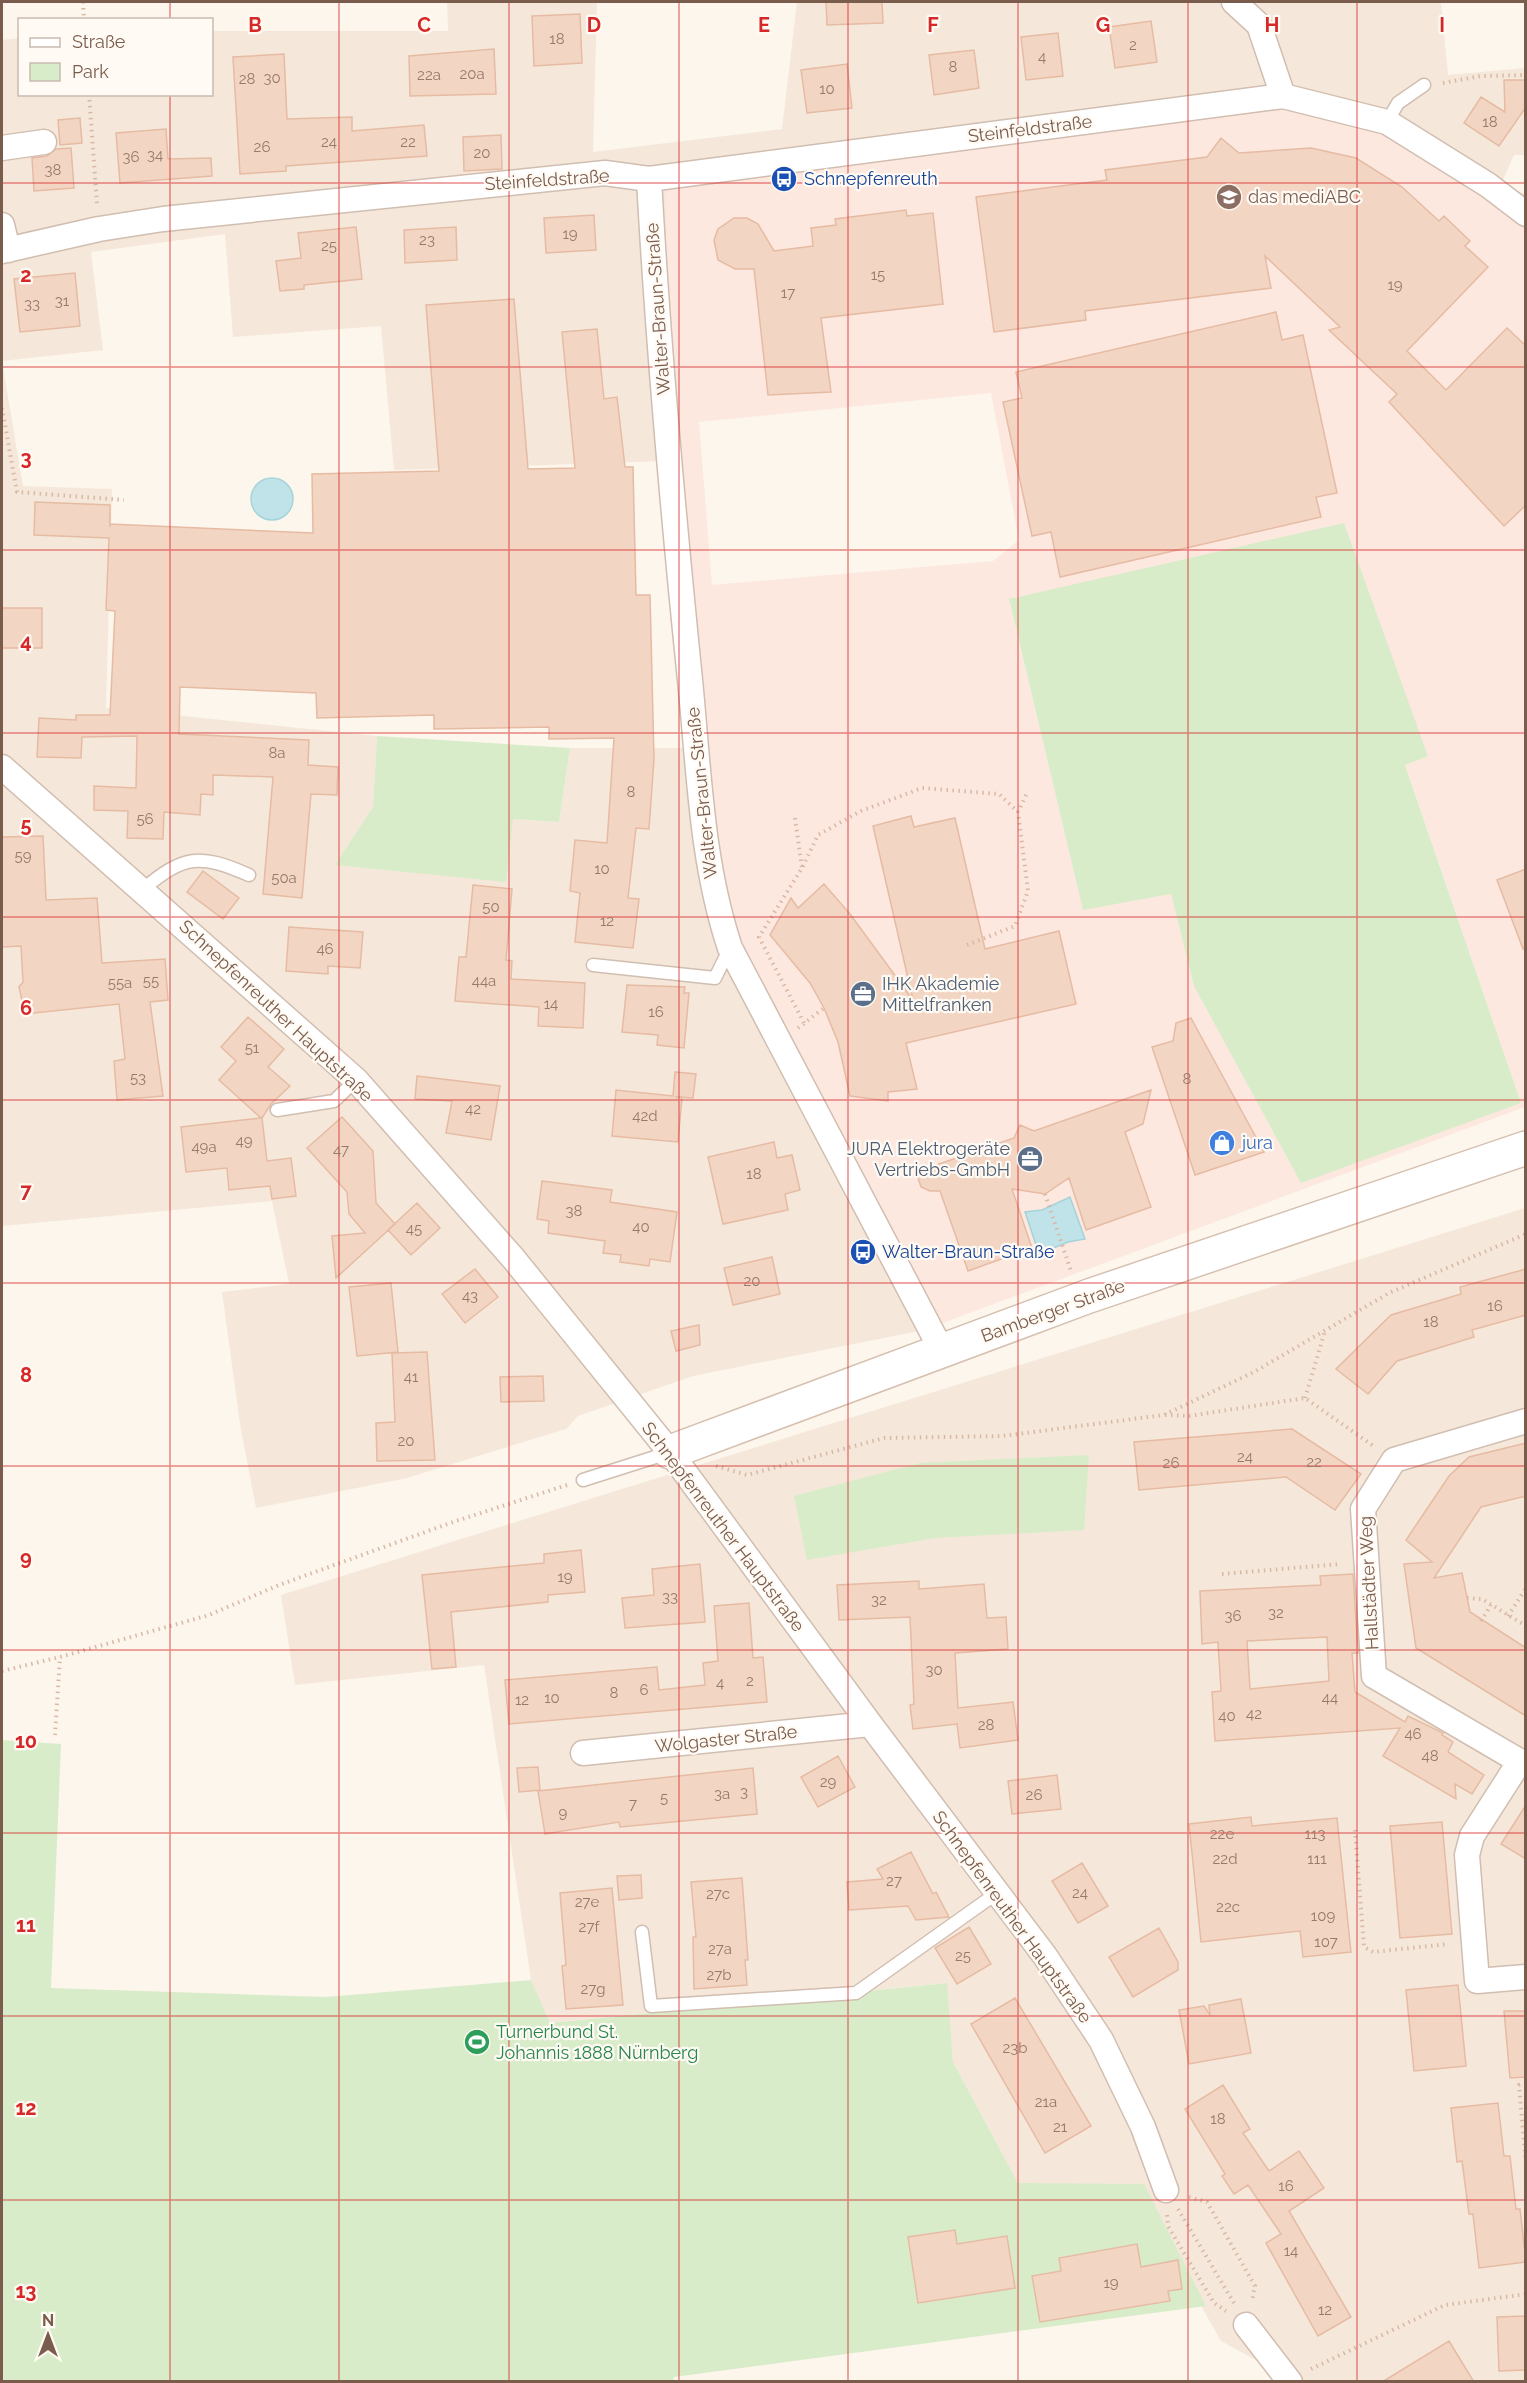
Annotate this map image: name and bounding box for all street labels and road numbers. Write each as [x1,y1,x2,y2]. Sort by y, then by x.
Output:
street label: Steinfeldstraße [967,110,1094,147]
street label: Steinfeldstraße [484,165,611,194]
street label: Walter-Braun-Straße [641,222,674,396]
street label: Walter-Braun-Straße [682,706,721,880]
street label: Schnepfenreuther Hauptstraße [175,915,378,1106]
street label: Bamberger Straße [978,1275,1128,1346]
street label: Schnepfenreuther Hauptstraße [638,1418,809,1636]
street label: Hallstädter Weg [1355,1515,1382,1651]
street label: Wolgaster Straße [654,1721,799,1756]
street label: Schnepfenreuther Hauptstraße [928,1807,1097,2027]

